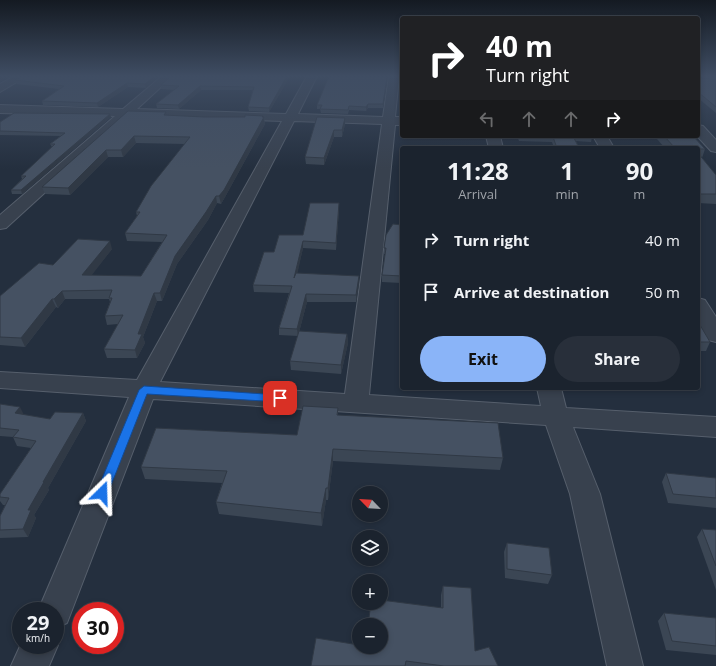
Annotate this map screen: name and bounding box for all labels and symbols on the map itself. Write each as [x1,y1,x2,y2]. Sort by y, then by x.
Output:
pin [263,381,297,415]
position arrow [81,472,123,514]
north arrow [352,486,388,522]
speed limit sign: 30 [72,602,124,654]

